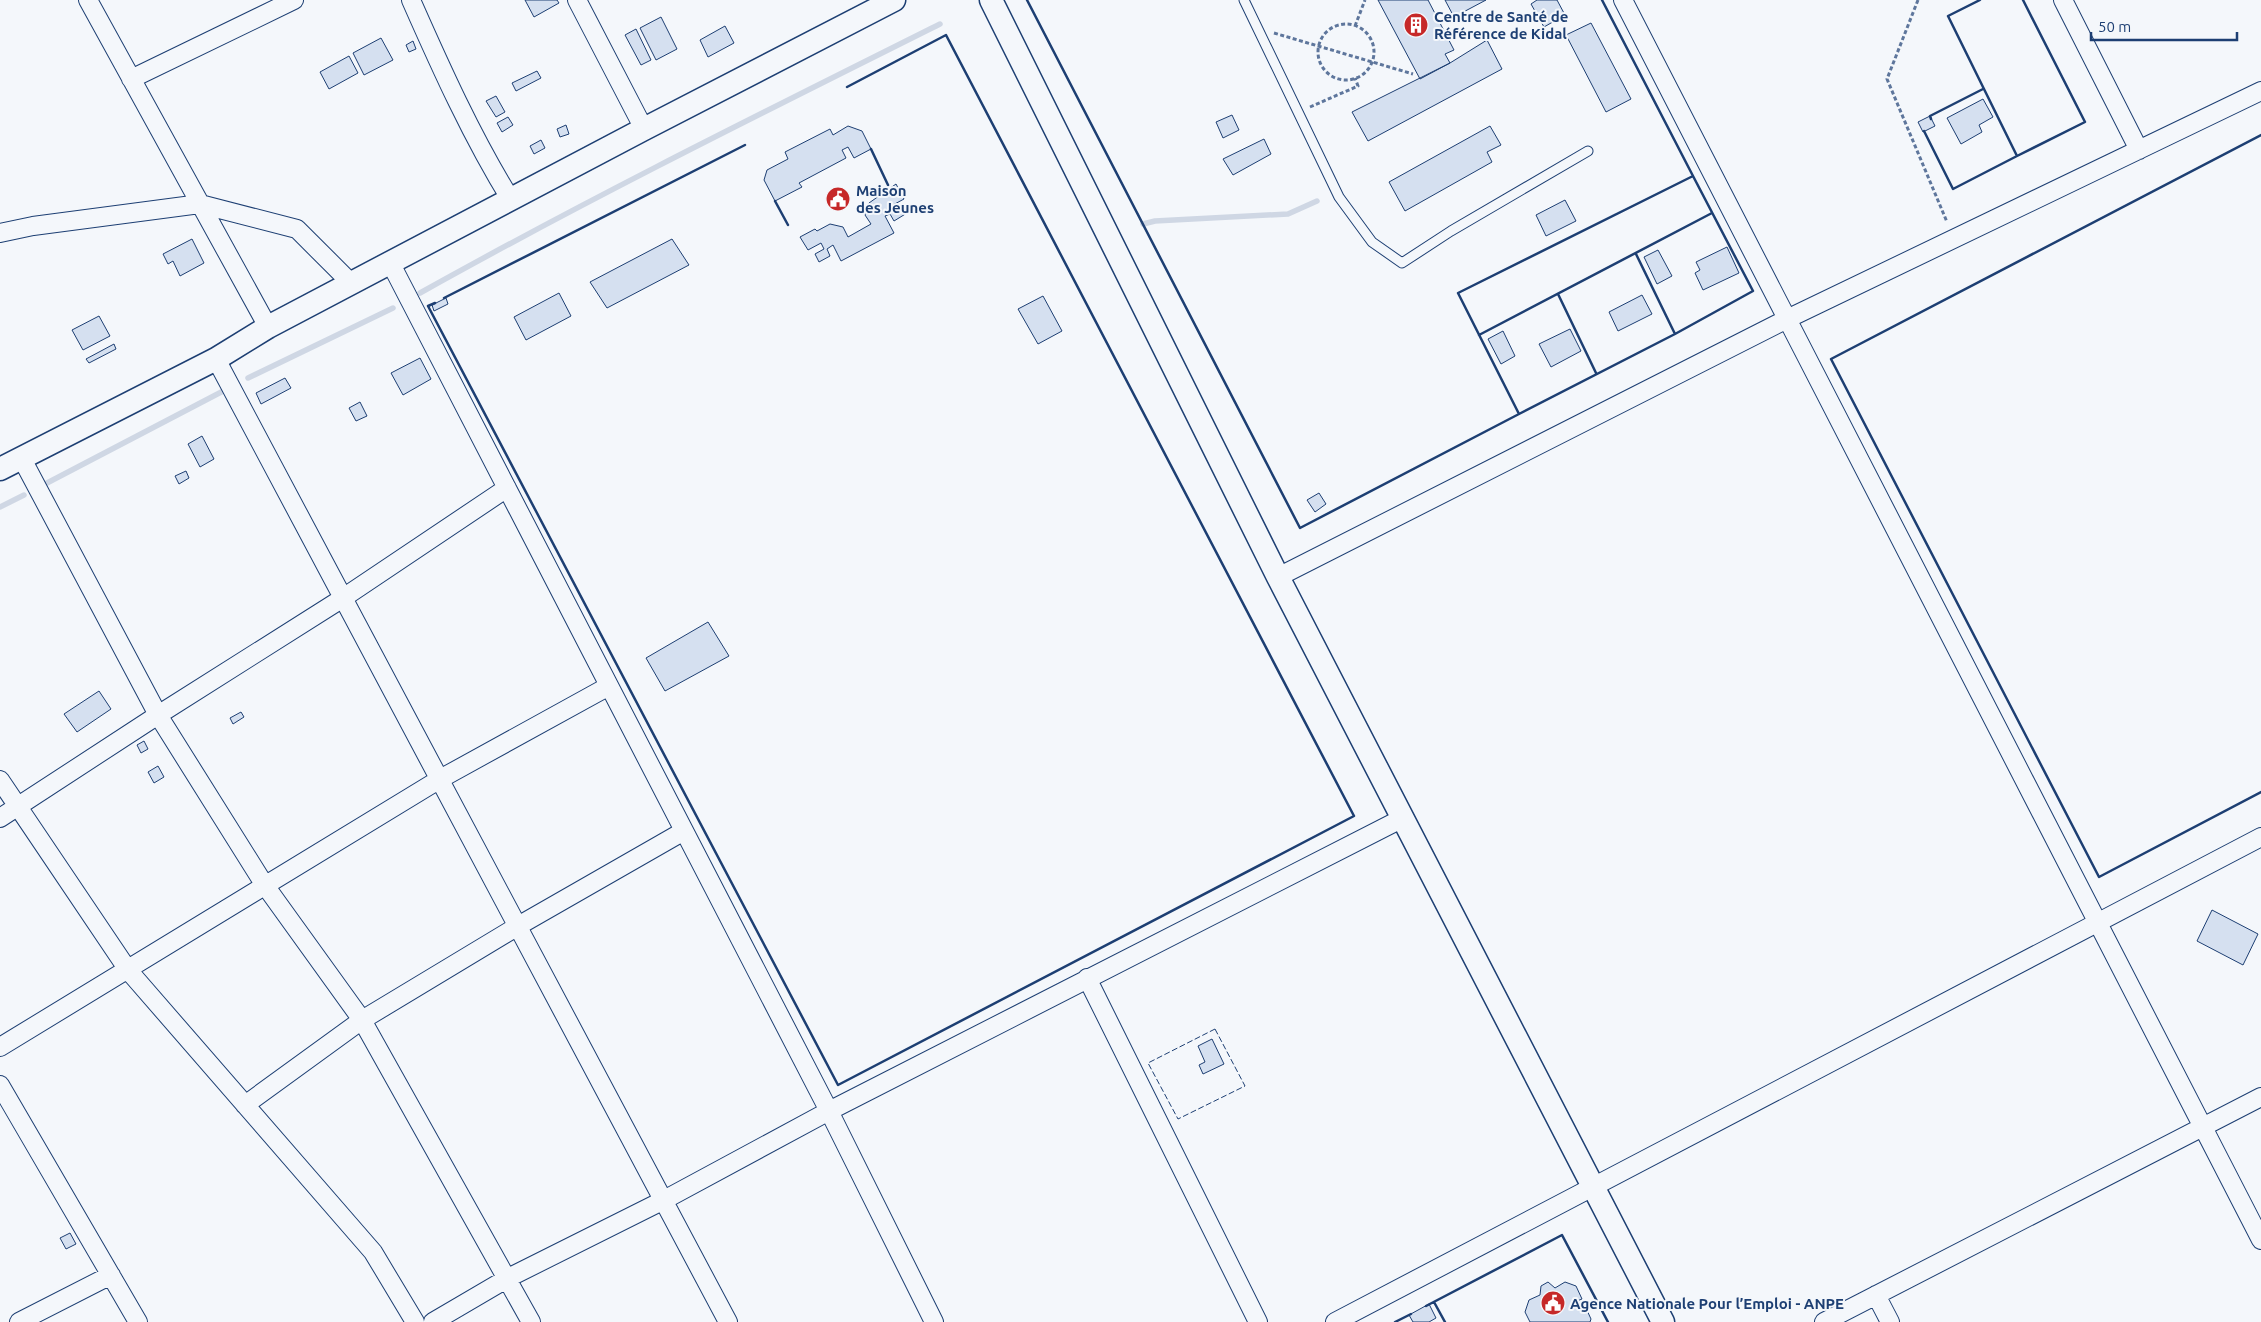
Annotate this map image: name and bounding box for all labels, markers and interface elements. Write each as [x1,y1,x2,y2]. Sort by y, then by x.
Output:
place label: Centre de Santé de Référence de Kidal [1434,8,1568,42]
scale bar [2091,10,2237,42]
building icon: Centre de Santé de Référence de Kidal [1403,12,1429,38]
text: 50 m [2098,18,2131,35]
place label: Maison des Jeunes [856,182,934,216]
public building icon: Maison des Jeunes [825,186,851,212]
public building icon: Agence Nationale Pour l’Emploi - ANPE [1540,1290,1566,1316]
place label: Agence Nationale Pour l’Emploi - ANPE [1570,1295,1844,1312]

